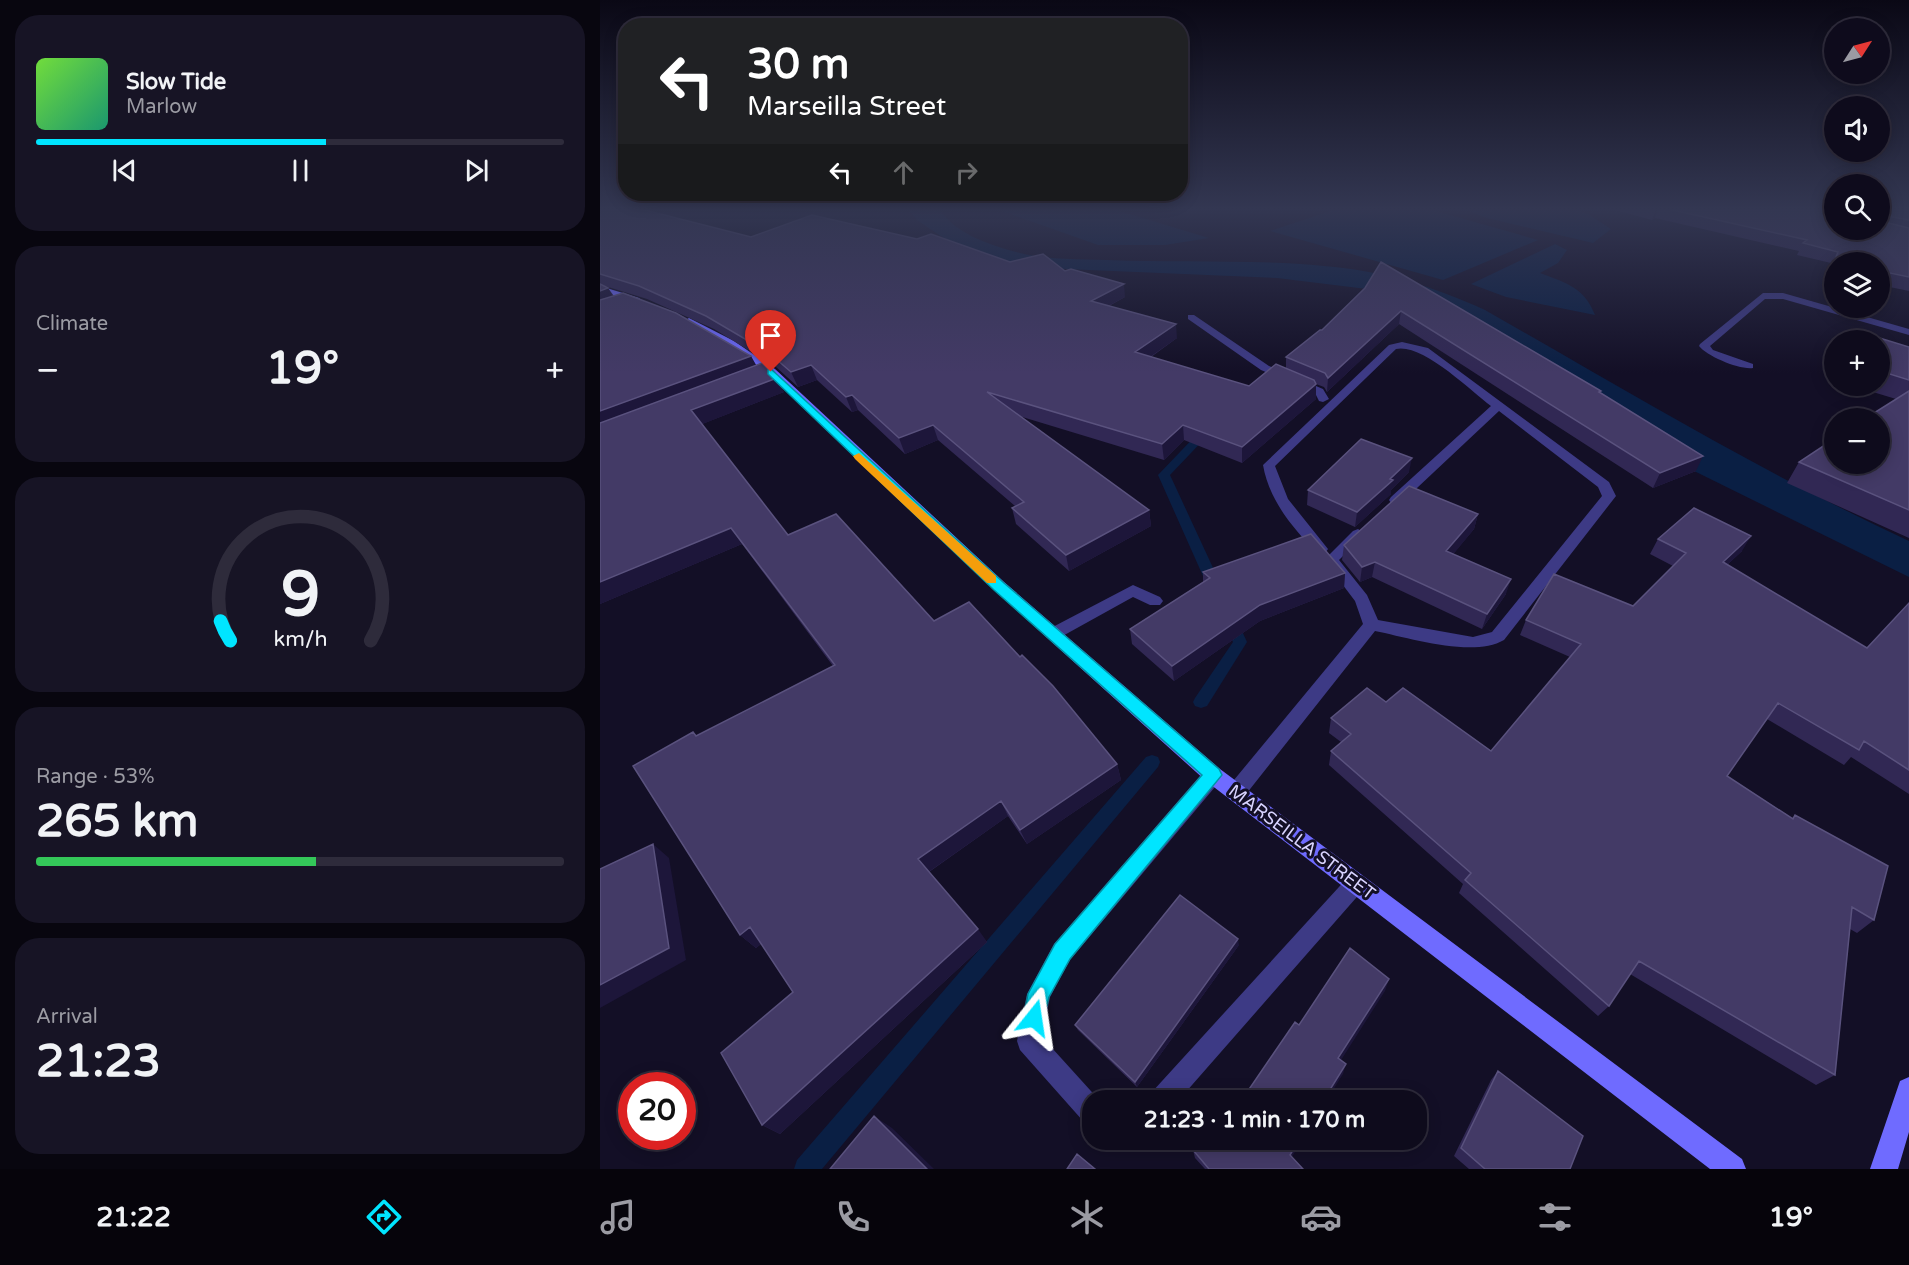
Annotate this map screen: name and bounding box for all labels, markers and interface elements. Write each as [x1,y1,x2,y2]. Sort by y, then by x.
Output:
north arrow [1824,18,1890,84]
map controls [1824,18,1890,474]
text: 30 m [747,39,849,90]
icon: left [648,42,726,120]
text: Slow Tide [126,69,226,95]
text: Marseilla Street [747,90,946,123]
text: Marlow [126,95,197,119]
button: sound [1824,96,1890,162]
icon: previous [108,154,141,187]
icon: pause [284,154,317,187]
icon: next [460,154,493,187]
icon: left [824,156,857,189]
icon: ahead [887,156,920,189]
icon: right [950,156,983,189]
button: search [1824,174,1890,240]
button: layers [1824,252,1890,318]
pin [745,310,796,372]
text: Climate [36,312,108,336]
icon: arrive [754,319,787,352]
button: + [1824,330,1890,396]
text: 19° [266,342,339,396]
text: − [36,351,60,390]
text: + [545,351,564,390]
button: − [1824,408,1890,474]
text: 9 [280,559,320,634]
text: km/h [273,627,327,653]
text: Range · 53% [36,765,155,789]
street label: MARSEILLA STREET [1224,780,1380,904]
text: 265 km [36,795,198,849]
position arrow [1002,986,1066,1050]
text: Arrival [36,1005,98,1029]
text: 21:23 [36,1035,161,1089]
speed limit sign: 20 [618,1072,696,1150]
text: 21:23 · 1 min · 170 m [1144,1107,1365,1133]
icon: directions [363,1196,405,1238]
icon: music [597,1196,639,1238]
icon: phone [832,1196,874,1238]
icon: climate [1066,1196,1108,1238]
icon: car [1300,1196,1342,1238]
icon: filters [1534,1196,1576,1238]
text: 21:22 [96,1201,171,1234]
text: 19° [1769,1201,1813,1234]

